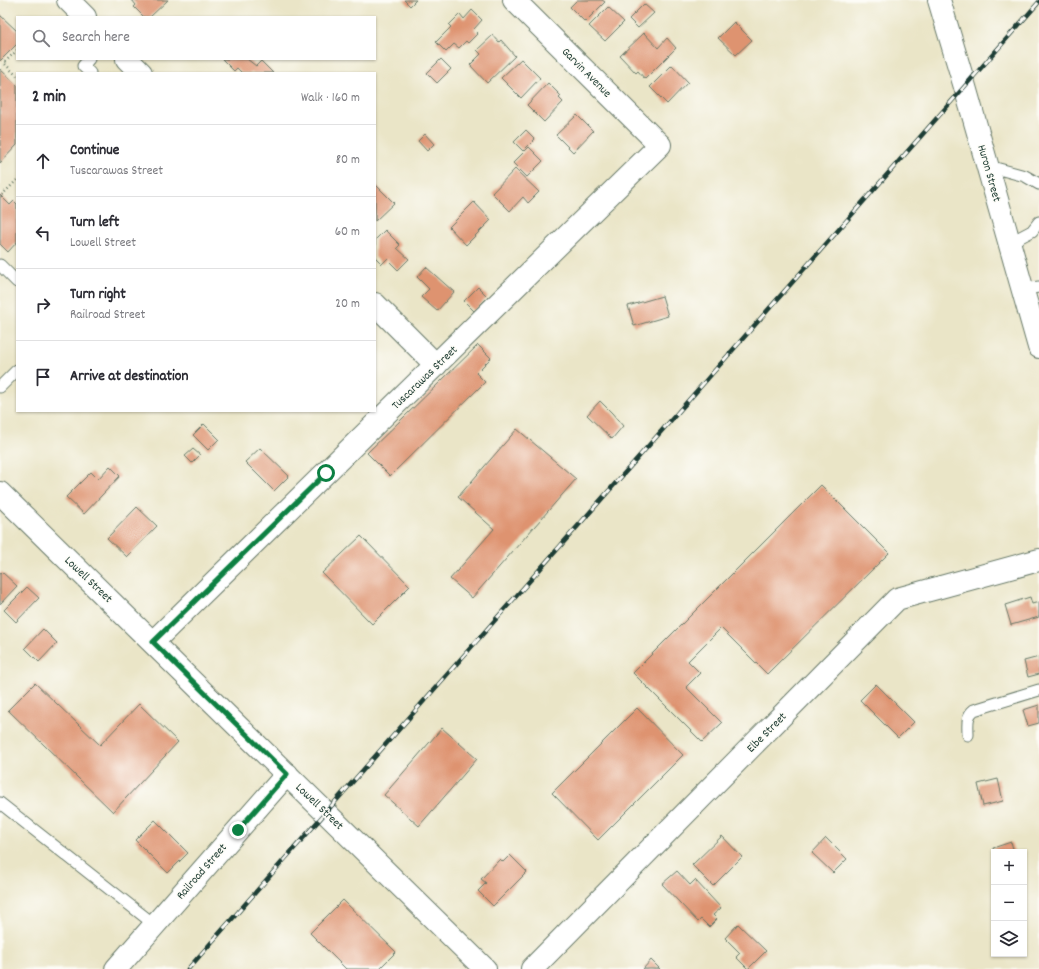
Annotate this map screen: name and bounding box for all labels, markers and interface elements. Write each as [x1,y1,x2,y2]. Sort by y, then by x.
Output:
search box [16,16,376,60]
icon: search [30,27,52,49]
text: Search here [62,27,130,49]
street label: Garvin Avenue [557,44,615,102]
text: 2 min [32,86,66,110]
text: Walk · 160 m [301,89,360,108]
text: Continue [70,140,119,162]
street label: Huron Street [972,143,1005,204]
icon: ahead [32,150,54,172]
text: 80 m [336,151,360,170]
text: Tuscarawas Street [70,162,163,181]
text: Turn left [70,212,119,234]
icon: left [32,222,54,244]
text: 60 m [335,223,360,242]
text: Lowell Street [70,234,136,253]
text: Turn right [70,284,126,306]
icon: right [32,294,54,316]
text: 20 m [335,295,360,314]
text: Railroad Street [70,306,145,325]
street label: Tuscarawas Street [388,342,462,414]
icon: arrive [32,366,54,388]
text: Arrive at destination [70,366,188,388]
route start [317,464,335,482]
street label: Lowell Street [60,553,116,608]
street label: Elbe Street [743,709,791,757]
street label: Lowell Street [291,780,347,835]
route end [229,821,247,839]
street label: Railroad Street [173,840,232,904]
map controls [991,849,1027,957]
button: + [991,849,1027,885]
button: − [991,885,1027,921]
button: layers [991,921,1027,957]

